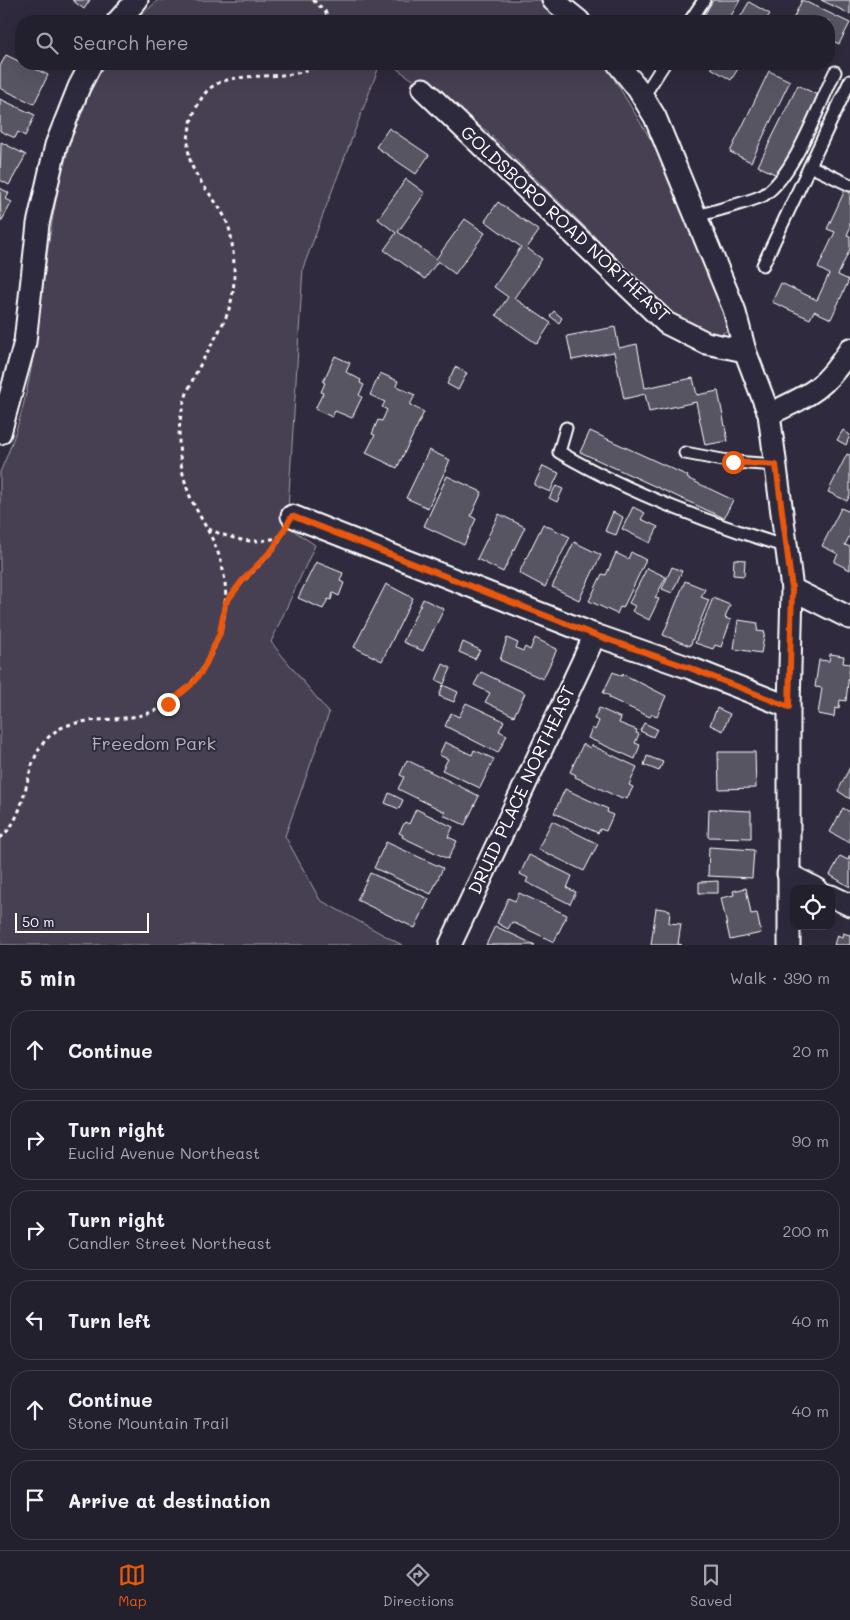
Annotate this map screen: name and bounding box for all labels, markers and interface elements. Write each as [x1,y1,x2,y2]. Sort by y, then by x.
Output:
search box [15,15,835,70]
icon: search [33,29,61,57]
text: Search here [73,30,189,55]
street label: GOLDSBORO ROAD NORTHEAST [456,120,675,327]
route start [722,451,745,474]
street label: DRUID PLACE NORTHEAST [462,681,580,898]
route end [157,693,180,716]
park label: Freedom Park [92,731,216,755]
map controls [790,885,835,930]
button: locate [790,885,835,930]
scale bar [15,910,149,933]
text: 50 m [22,912,54,931]
text: 5 min [20,964,76,991]
text: Walk · 390 m [730,967,830,988]
icon: ahead [21,1036,49,1064]
text: Continue [68,1038,153,1063]
text: 20 m [792,1040,829,1061]
text: Turn right [68,1117,165,1142]
icon: right [21,1126,49,1154]
text: 90 m [792,1130,829,1151]
text: Euclid Avenue Northeast [68,1142,260,1163]
text: Turn right [68,1207,165,1232]
icon: right [21,1216,49,1244]
text: 200 m [782,1220,829,1241]
text: Candler Street Northeast [68,1232,272,1253]
icon: left [21,1306,49,1334]
text: Turn left [68,1308,151,1333]
text: 40 m [792,1310,829,1331]
text: Continue [68,1387,153,1412]
icon: ahead [21,1396,49,1424]
text: 40 m [792,1400,829,1421]
text: Stone Mountain Trail [68,1412,229,1433]
icon: arrive [21,1486,49,1514]
text: Arrive at destination [68,1488,271,1513]
tab: Map [118,1561,147,1610]
tab: Directions [383,1561,454,1610]
tab: Saved [690,1561,732,1610]

